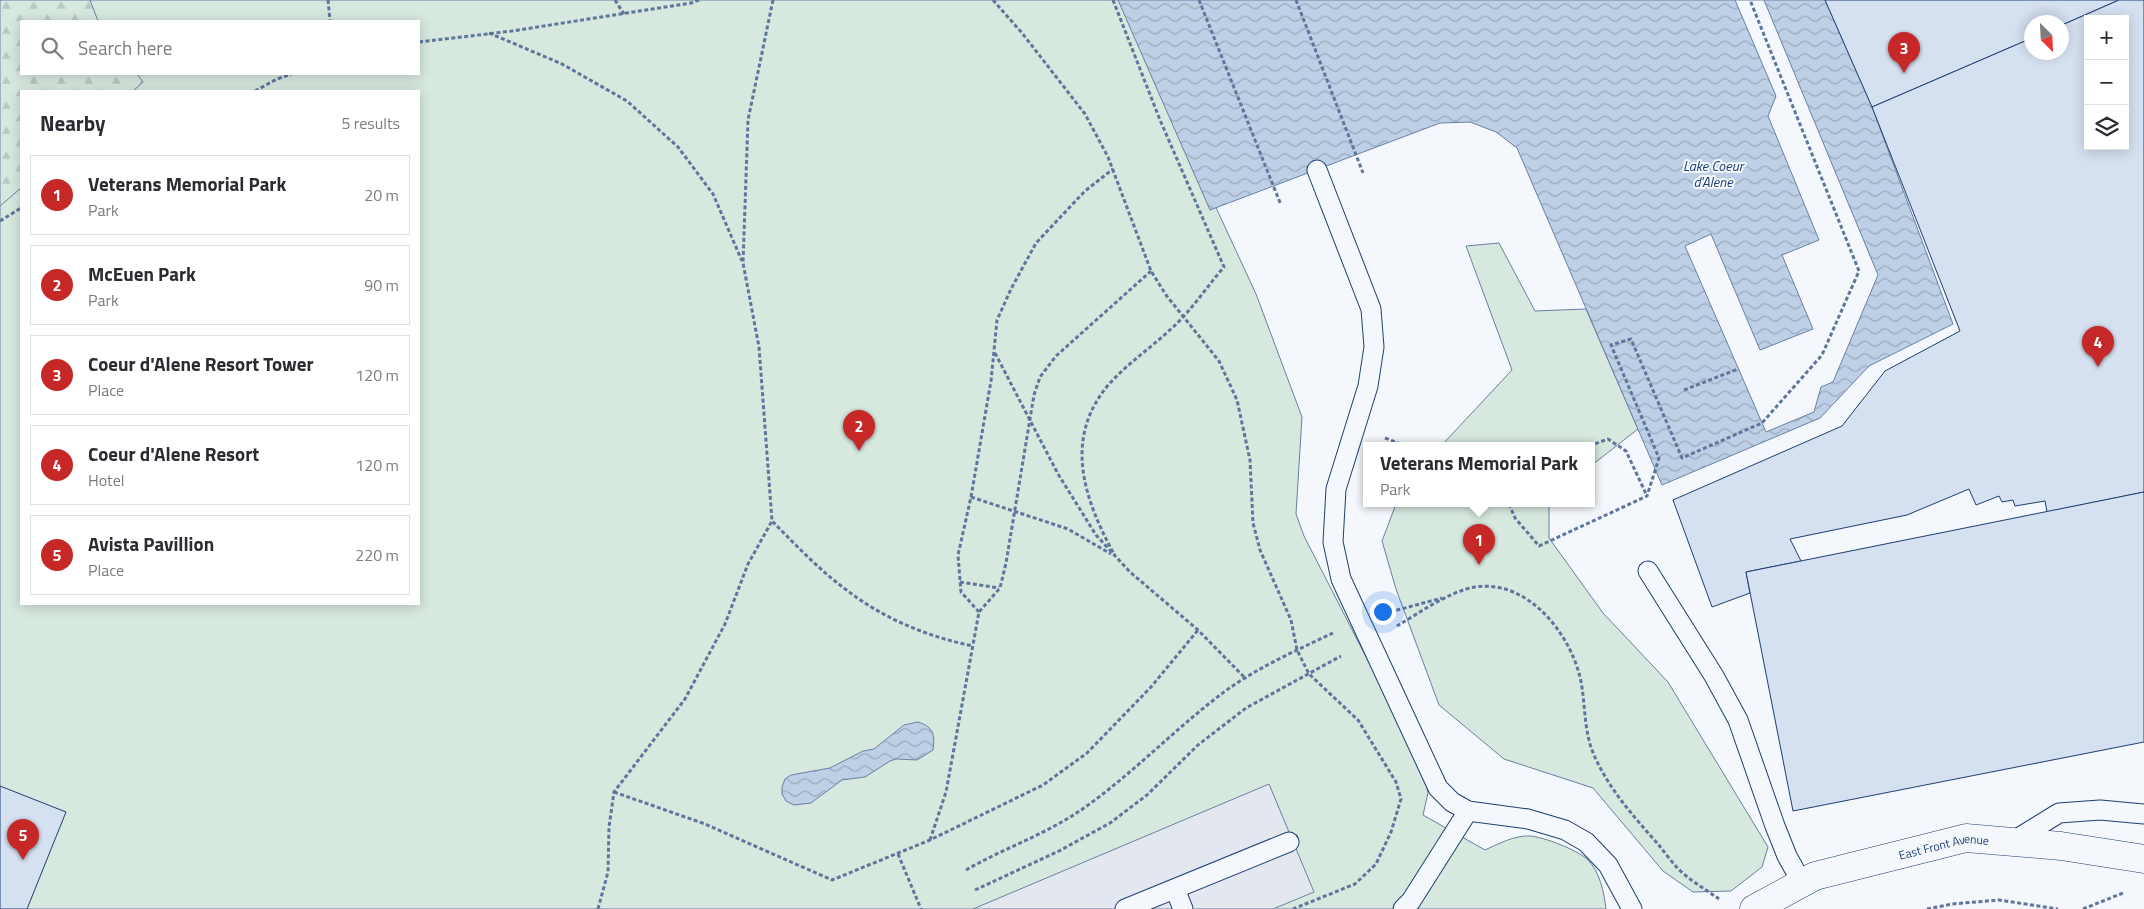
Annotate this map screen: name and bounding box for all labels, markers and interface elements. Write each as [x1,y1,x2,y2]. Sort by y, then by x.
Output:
north arrow [2024,15,2069,60]
map controls [2084,15,2129,150]
button: + [2084,15,2129,60]
search box [20,20,420,75]
pin: 3 [1888,32,1920,73]
text: Search here [78,33,172,62]
icon: search [38,34,66,62]
button: − [2084,60,2129,105]
button: layers [2084,105,2129,150]
text: Nearby [40,107,105,139]
text: 5 results [341,111,400,135]
water label: Lake Coeur d'Alene [1683,155,1745,192]
text: Veterans Memorial Park [88,169,286,198]
text: 1 [53,183,61,207]
text: 20 m [364,183,399,207]
text: Park [88,198,119,222]
text: McEuen Park [88,259,196,288]
text: 2 [53,273,61,297]
text: 90 m [364,273,399,297]
text: Park [88,288,119,312]
pin: 4 [2082,326,2114,367]
text: Coeur d'Alene Resort Tower [88,349,314,378]
text: 3 [53,363,61,387]
text: 120 m [355,363,399,387]
text: Place [88,378,124,402]
pin: 2 [843,410,875,451]
text: Coeur d'Alene Resort [88,439,259,468]
popup [1363,442,1595,507]
text: Veterans Memorial Park [1380,448,1578,477]
text: 4 [53,453,61,477]
text: 120 m [355,453,399,477]
text: Hotel [88,468,125,492]
text: Park [1380,477,1411,501]
pin: 1 [1463,524,1495,565]
text: Avista Pavillion [88,529,214,558]
text: 5 [53,543,61,567]
text: 220 m [355,543,399,567]
text: Place [88,558,124,582]
your location [1370,599,1396,625]
pin: 5 [7,819,39,860]
street label: East Front Avenue [1897,828,1990,864]

